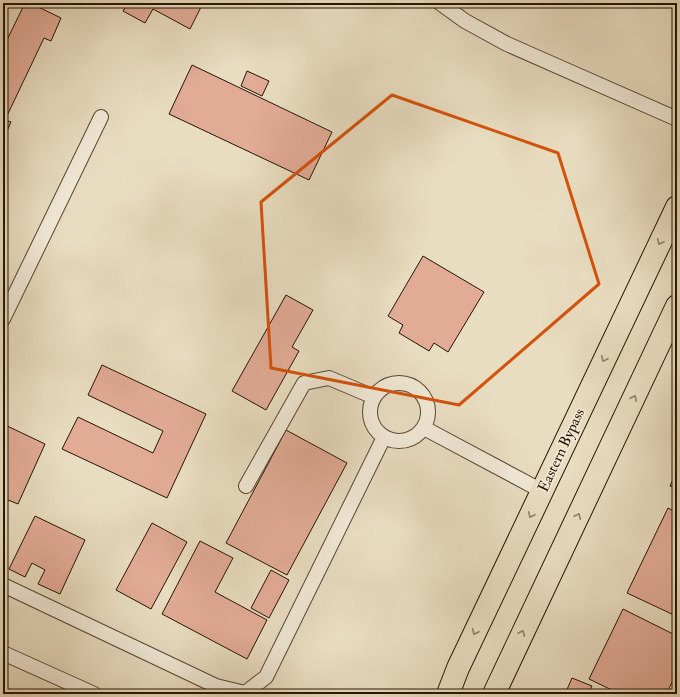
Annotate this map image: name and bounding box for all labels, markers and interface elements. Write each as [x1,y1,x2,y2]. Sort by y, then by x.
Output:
one-way arrow [657,238,665,245]
one-way arrow [601,355,609,363]
one-way arrow [629,395,637,402]
street label: Eastern Bypass [534,405,590,495]
one-way arrow [528,510,536,518]
one-way arrow [573,512,581,520]
one-way arrow [472,628,480,636]
one-way arrow [517,630,525,637]

